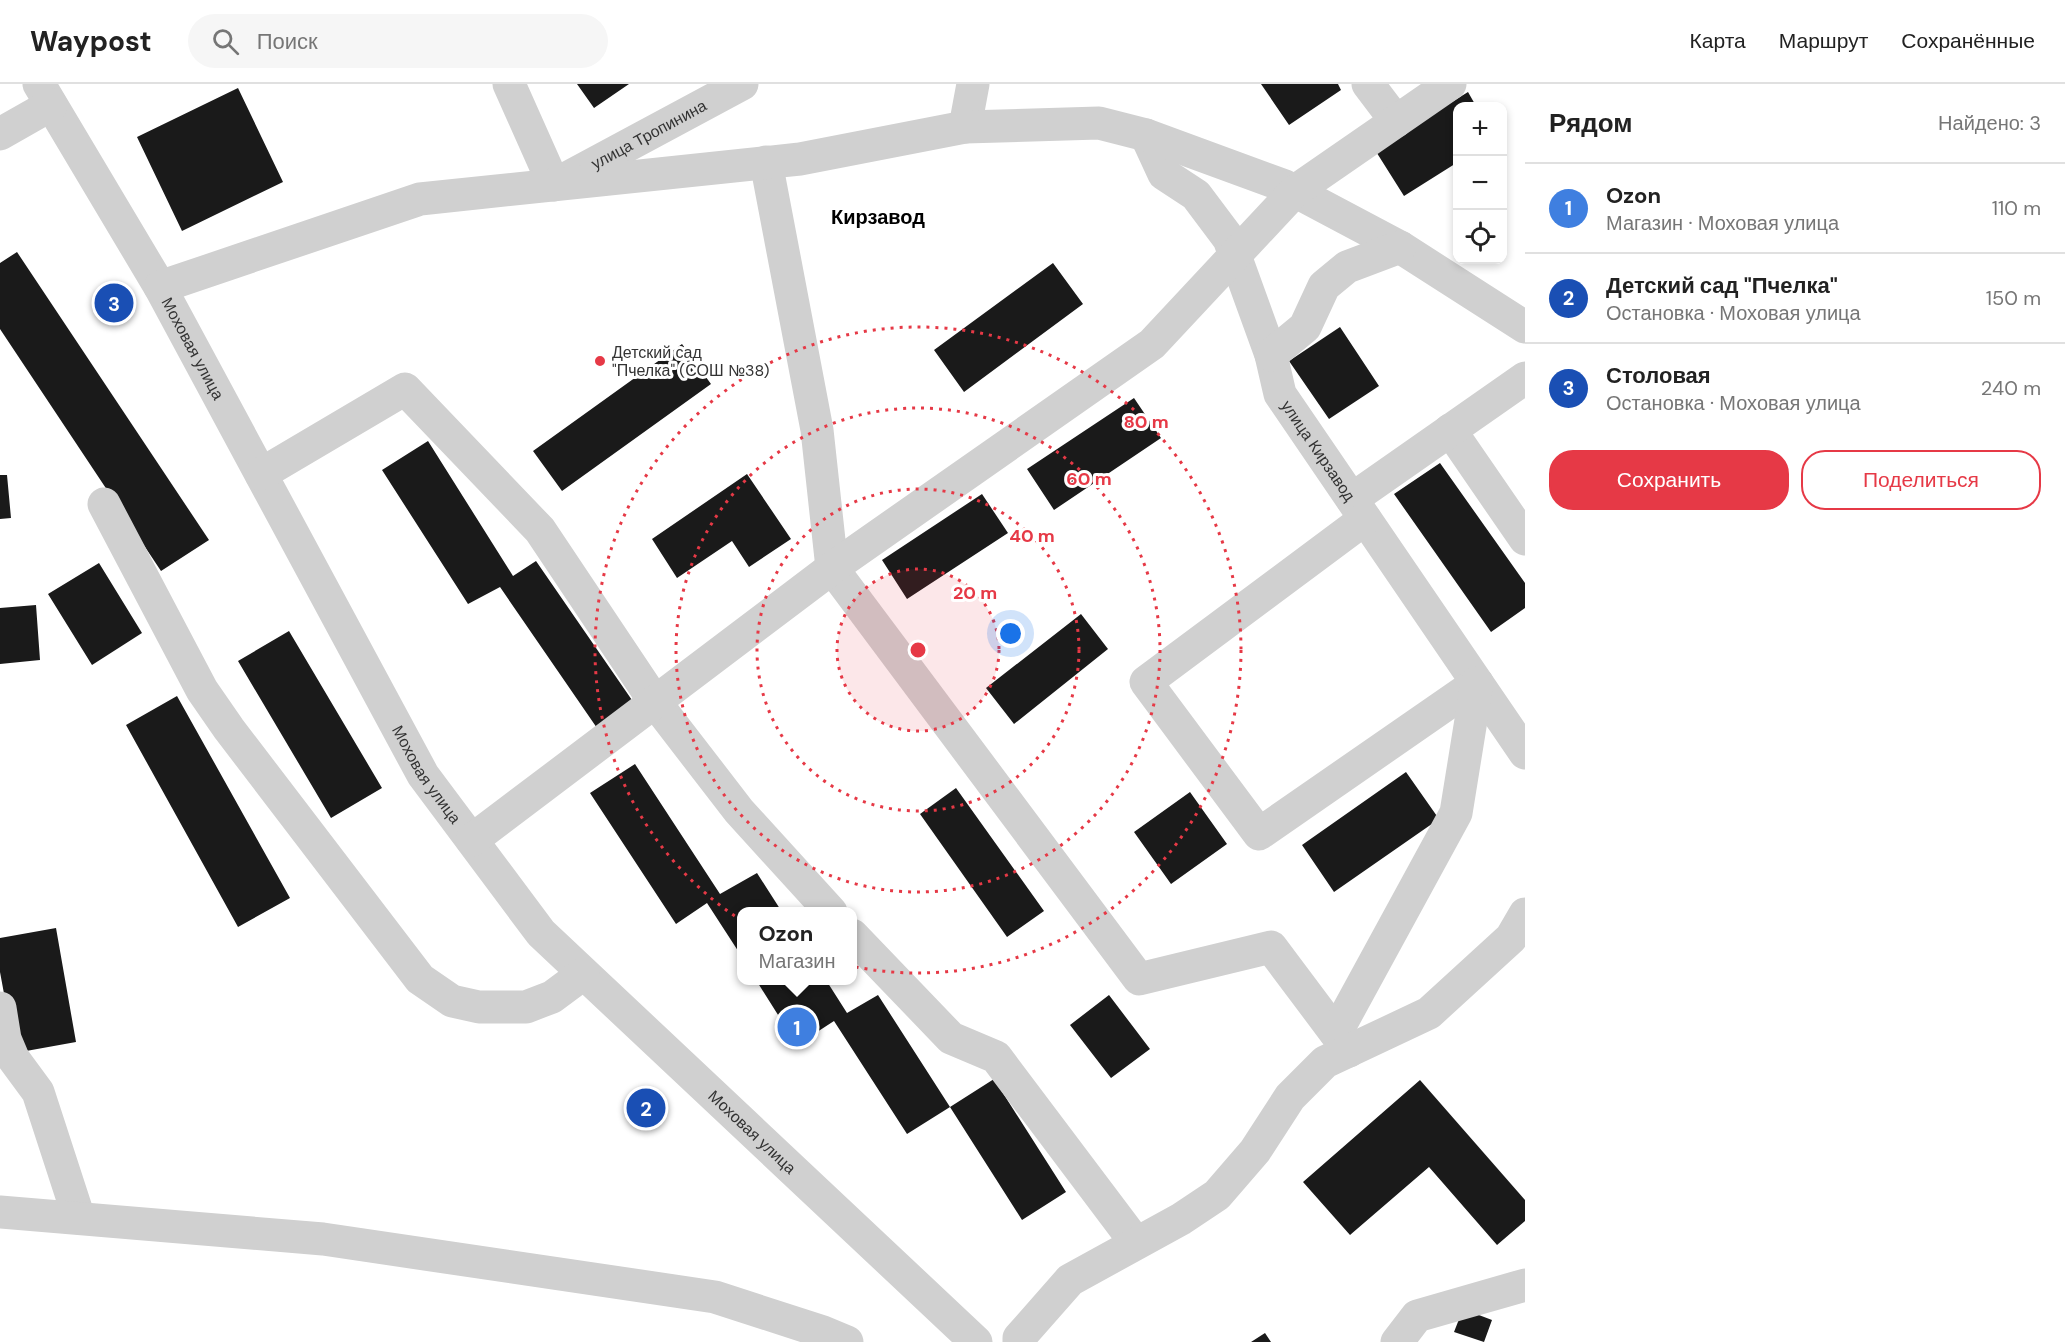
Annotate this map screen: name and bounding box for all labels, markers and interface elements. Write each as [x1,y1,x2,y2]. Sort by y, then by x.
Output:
search box [188,14,608,68]
text: Waypost [30,23,152,60]
icon: search [209,25,242,58]
text: Поиск [257,27,318,56]
text: Карта [1690,27,1746,55]
text: Маршрут [1779,27,1868,55]
text: Сохранённые [1901,27,2035,55]
street label: улица Тропинина [587,95,710,174]
map controls [1453,102,1507,264]
button: + [1453,102,1507,156]
text: Рядом [1549,106,1632,140]
text: Найдено: 3 [1938,110,2041,136]
button: − [1453,156,1507,210]
text: Ozon [1606,181,1661,210]
text: 1 [1565,195,1572,221]
text: 110 m [1992,195,2041,221]
district label: Кирзавод [831,204,925,230]
button: locate [1453,210,1507,264]
text: Магазин · Моховая улица [1606,210,1839,236]
text: Детский сад "Пчелка" [1606,271,1838,300]
pin: 3 [94,280,134,326]
text: 2 [1563,285,1574,311]
text: 150 m [1986,285,2041,311]
street label: Моховая улица [157,294,229,403]
text: Остановка · Моховая улица [1606,300,1861,326]
place label: Детский сад "Пчелка" (СОШ №38) [612,342,770,381]
marker: Детский сад "Пчелка" (СОШ №38) [593,354,607,368]
text: Столовая [1606,361,1711,390]
text: 3 [1562,375,1575,401]
text: 240 m [1981,375,2041,401]
text: Остановка · Моховая улица [1606,390,1861,416]
street label: улица Кирзавод [1276,396,1360,506]
text: 80 m [1123,410,1169,434]
button: Сохранить [1549,450,1789,510]
button: Поделиться [1801,450,2041,510]
text: 60 m [1066,467,1112,491]
text: 40 m [1009,524,1055,548]
text: 20 m [953,581,997,605]
your location [996,619,1025,648]
centre of rings [908,640,928,660]
street label: Моховая улица [387,722,466,828]
popup [737,907,857,985]
text: Ozon [758,919,813,948]
text: Магазин [758,948,836,974]
pin: 1 [778,1004,816,1050]
pin: 2 [626,1086,666,1130]
street label: Моховая улица [704,1086,800,1179]

